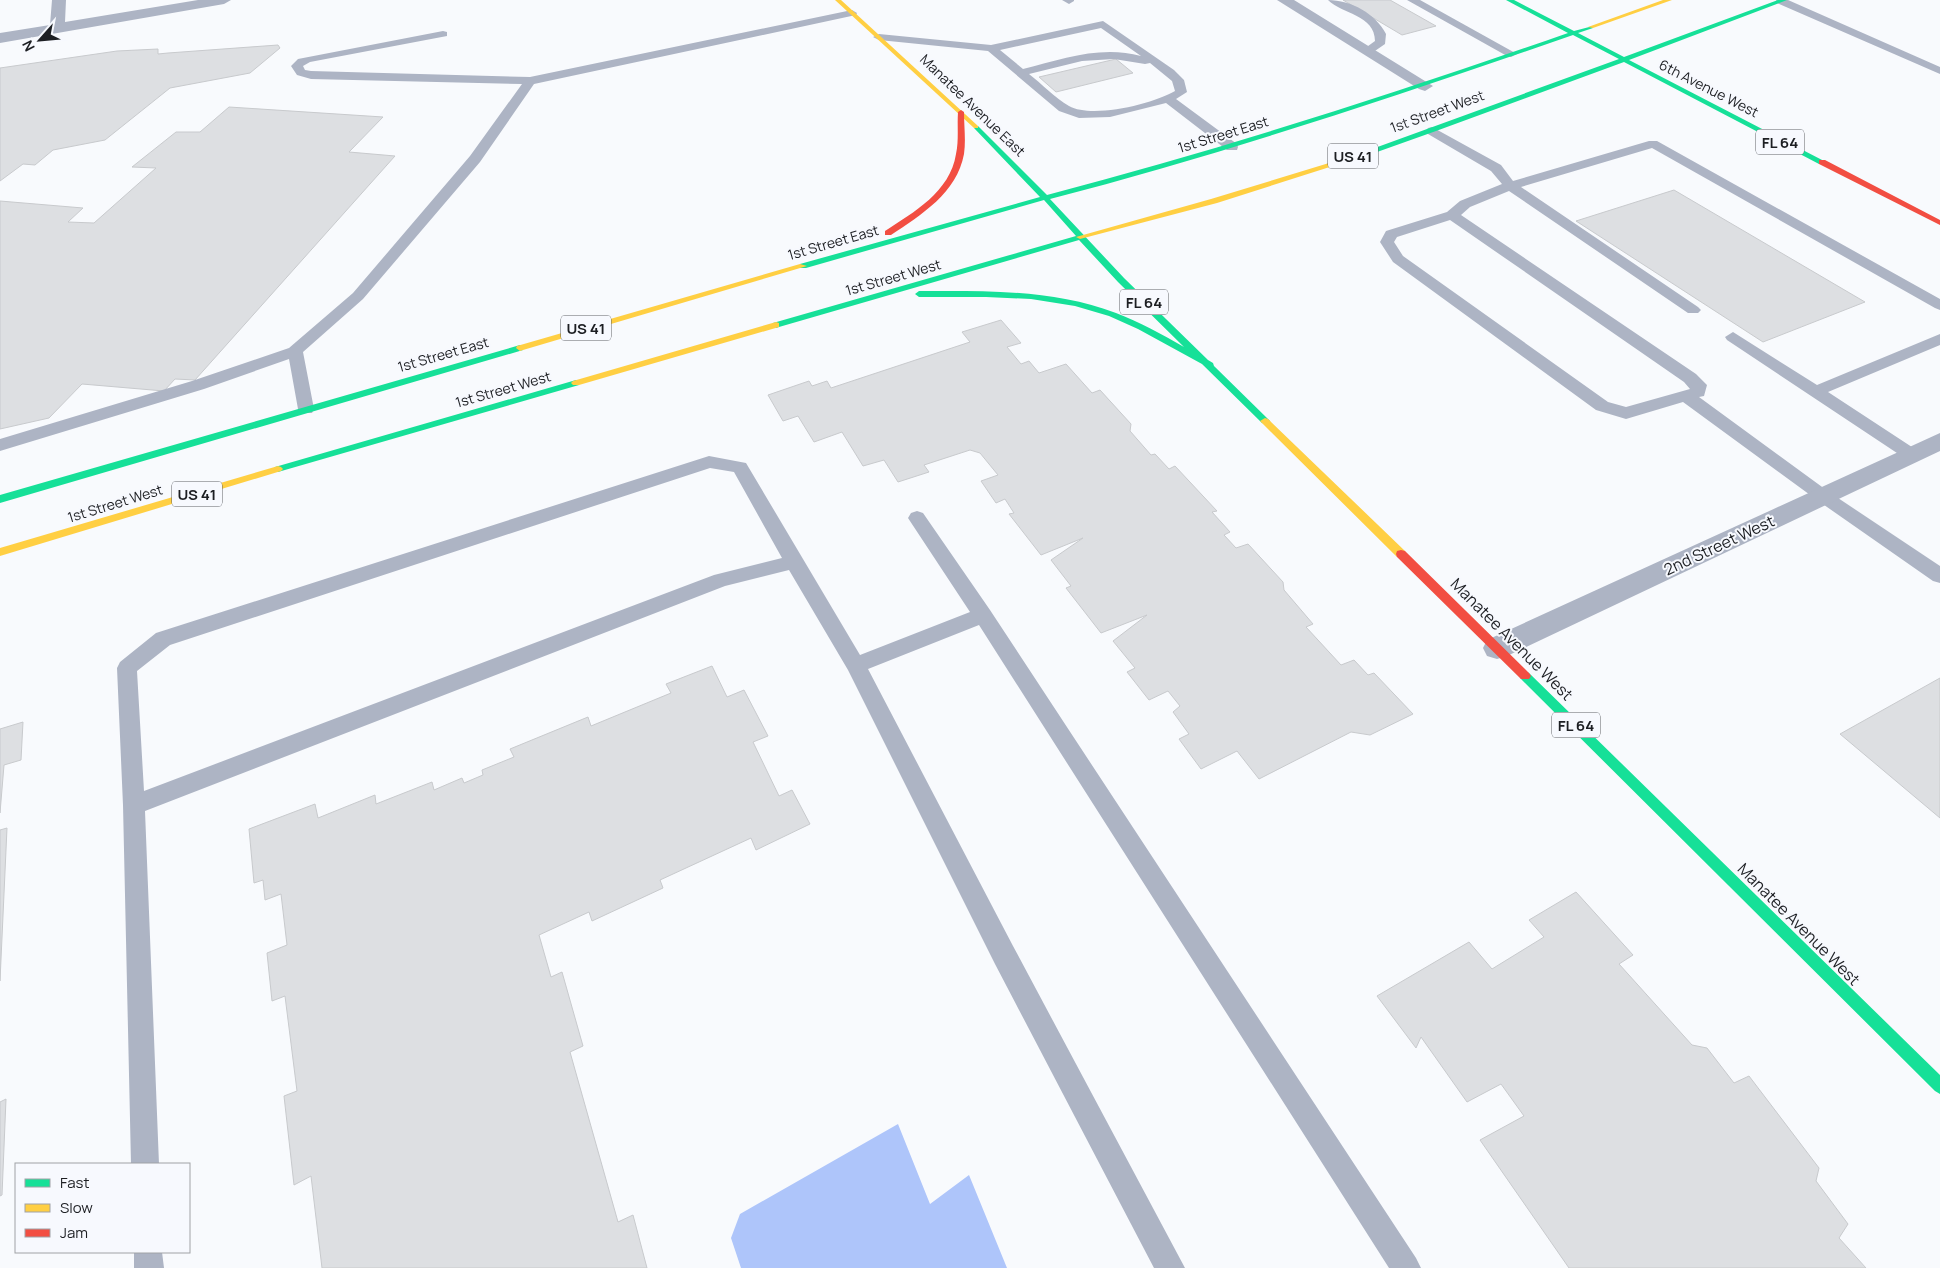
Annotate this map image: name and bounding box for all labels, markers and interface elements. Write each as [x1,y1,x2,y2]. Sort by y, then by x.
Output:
north arrow [15,15,65,65]
text: N [17,37,39,55]
street label: Manatee Avenue East [916,50,1030,161]
street label: 6th Avenue West [1656,55,1762,122]
street label: 1st Street West [1387,85,1487,137]
street label: 1st Street East [1175,111,1271,157]
road number: FL 64 [1756,130,1804,154]
road number: US 41 [1328,144,1378,168]
street label: 1st Street East [785,220,881,264]
street label: 1st Street West [843,254,943,300]
road number: FL 64 [1120,290,1168,314]
road number: US 41 [561,316,611,340]
street label: 1st Street East [395,332,491,376]
street label: 1st Street West [453,366,553,412]
street label: 1st Street West [65,479,165,526]
road number: US 41 [172,482,222,506]
street label: 2nd Street West [1660,510,1778,580]
street label: Manatee Avenue West [1446,573,1578,705]
road number: FL 64 [1552,712,1600,738]
street label: Manatee Avenue West [1733,858,1865,990]
legend [15,1163,190,1253]
text: Fast [60,1172,89,1193]
text: Slow [60,1197,93,1218]
text: Jam [60,1222,88,1243]

